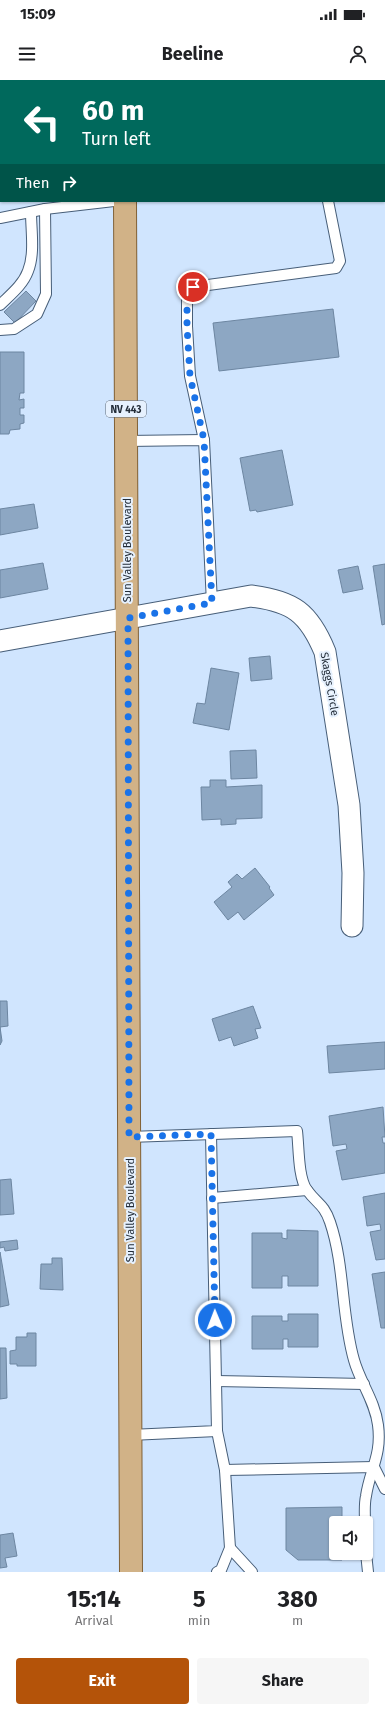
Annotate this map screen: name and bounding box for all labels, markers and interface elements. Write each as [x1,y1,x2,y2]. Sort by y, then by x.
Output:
text: 15:09 [20,5,56,23]
icon: menu [16,43,38,65]
text: Beeline [162,43,223,65]
icon: person [347,43,369,65]
text: 60 m [82,94,144,127]
icon: left [16,96,68,148]
text: Turn left [82,128,151,150]
icon: right [58,172,80,194]
text: Then [16,174,50,192]
pin [176,270,210,304]
icon: arrive [182,276,204,298]
road number: NV 443 [106,401,146,417]
street label: Sun Valley Boulevard [121,498,134,602]
street label: Skaggs Circle [318,651,341,717]
street label: Sun Valley Boulevard [124,1158,137,1262]
position arrow [194,1299,236,1341]
map controls [329,1516,373,1560]
button: sound [329,1516,373,1560]
text: 15:14 [67,1585,121,1613]
text: 5 [193,1585,206,1613]
text: 380 [277,1585,318,1613]
text: Arrival [75,1613,113,1628]
text: min [188,1613,210,1628]
text: m [292,1613,303,1628]
button: Exit [16,1658,189,1704]
button: Share [197,1658,369,1704]

